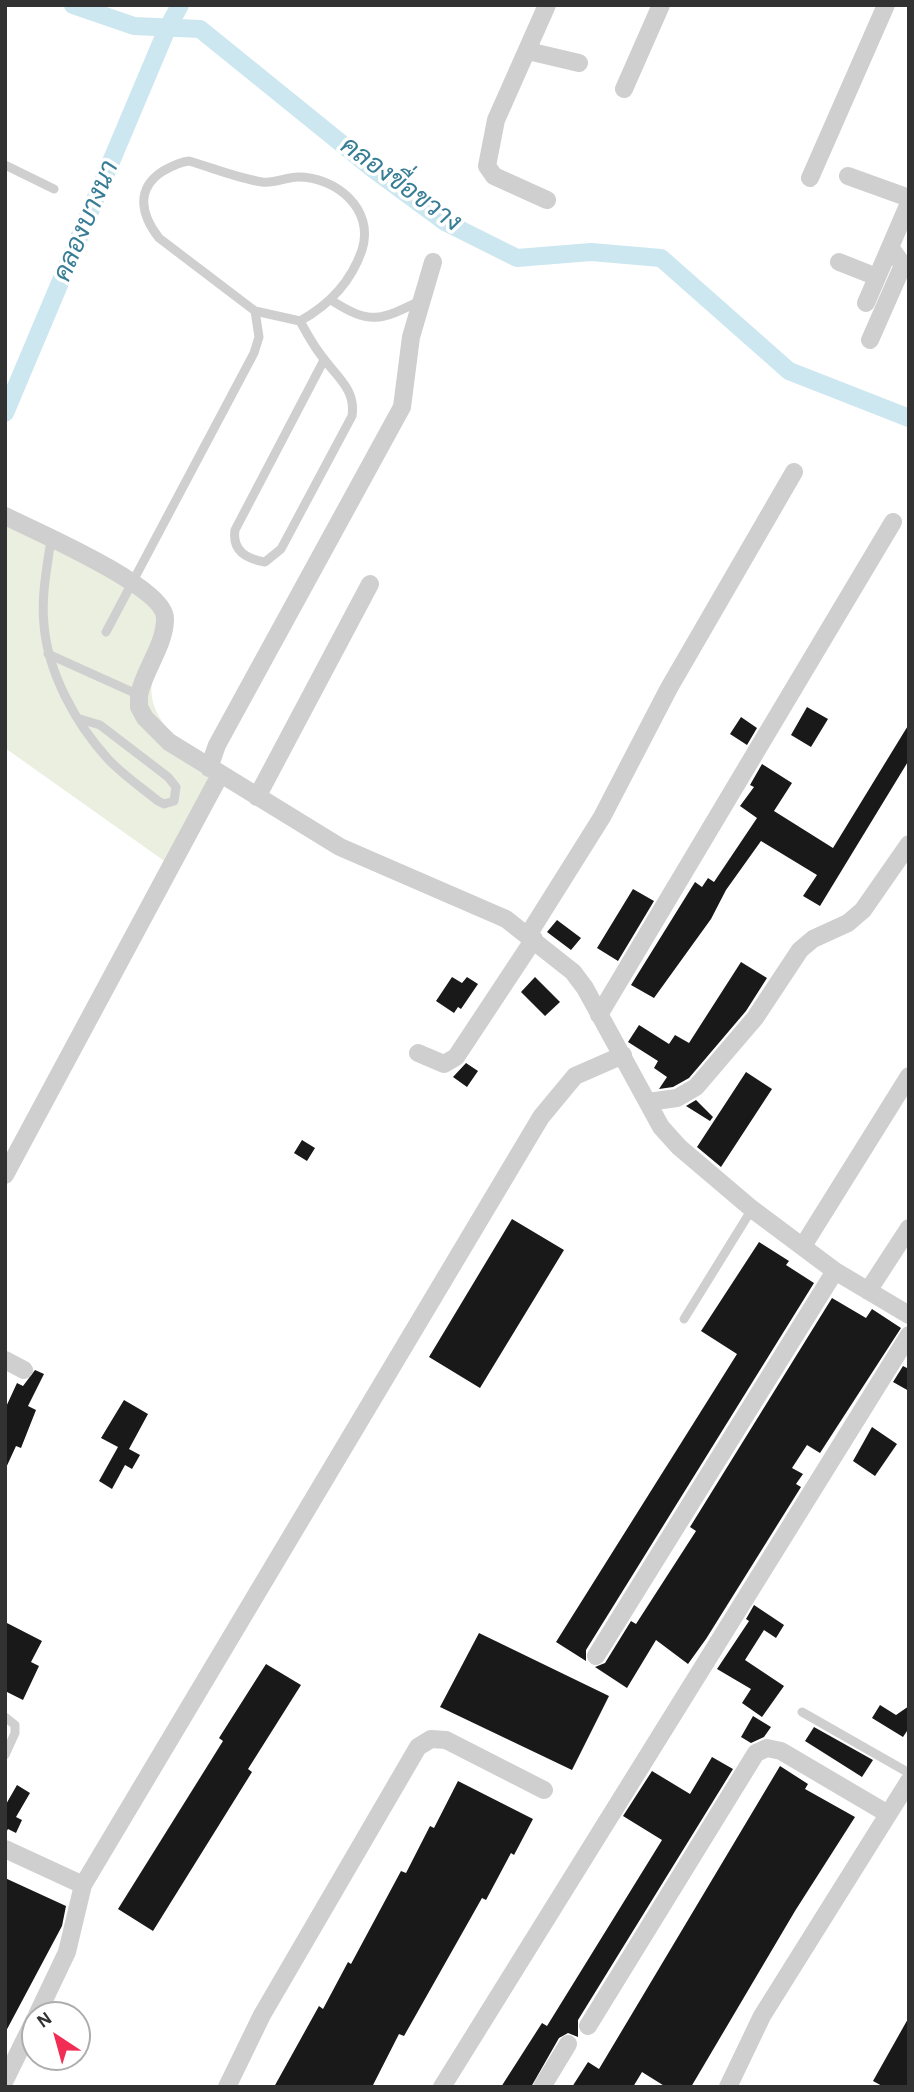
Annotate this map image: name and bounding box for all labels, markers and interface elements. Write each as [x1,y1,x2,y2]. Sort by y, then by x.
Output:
water label: คลองขื่อขวาง [335,130,467,238]
water label: คลองบางนา [47,156,125,286]
north arrow [21,2001,91,2071]
text: N [34,2009,55,2032]

